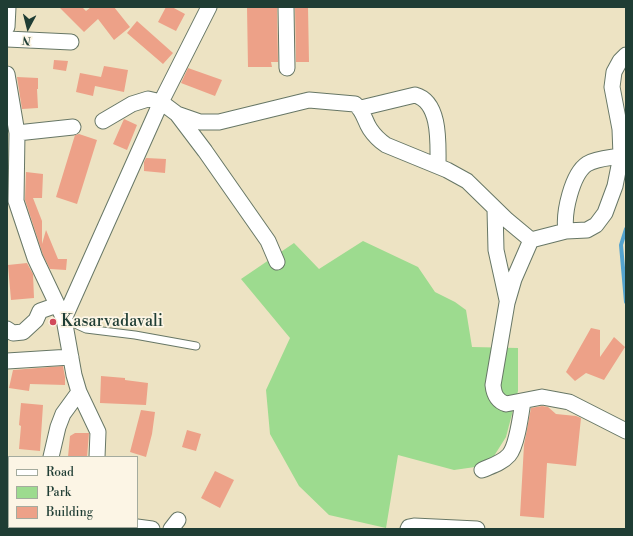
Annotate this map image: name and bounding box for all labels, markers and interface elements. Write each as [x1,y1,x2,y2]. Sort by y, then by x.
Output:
north arrow [8,8,48,48]
text: N [21,32,32,47]
place label: Kasarvadavali [61,312,163,332]
marker: Kasarvadavali [48,317,58,327]
legend [8,456,138,528]
text: Road [46,465,74,480]
text: Park [46,485,71,500]
text: Building [46,505,93,520]

